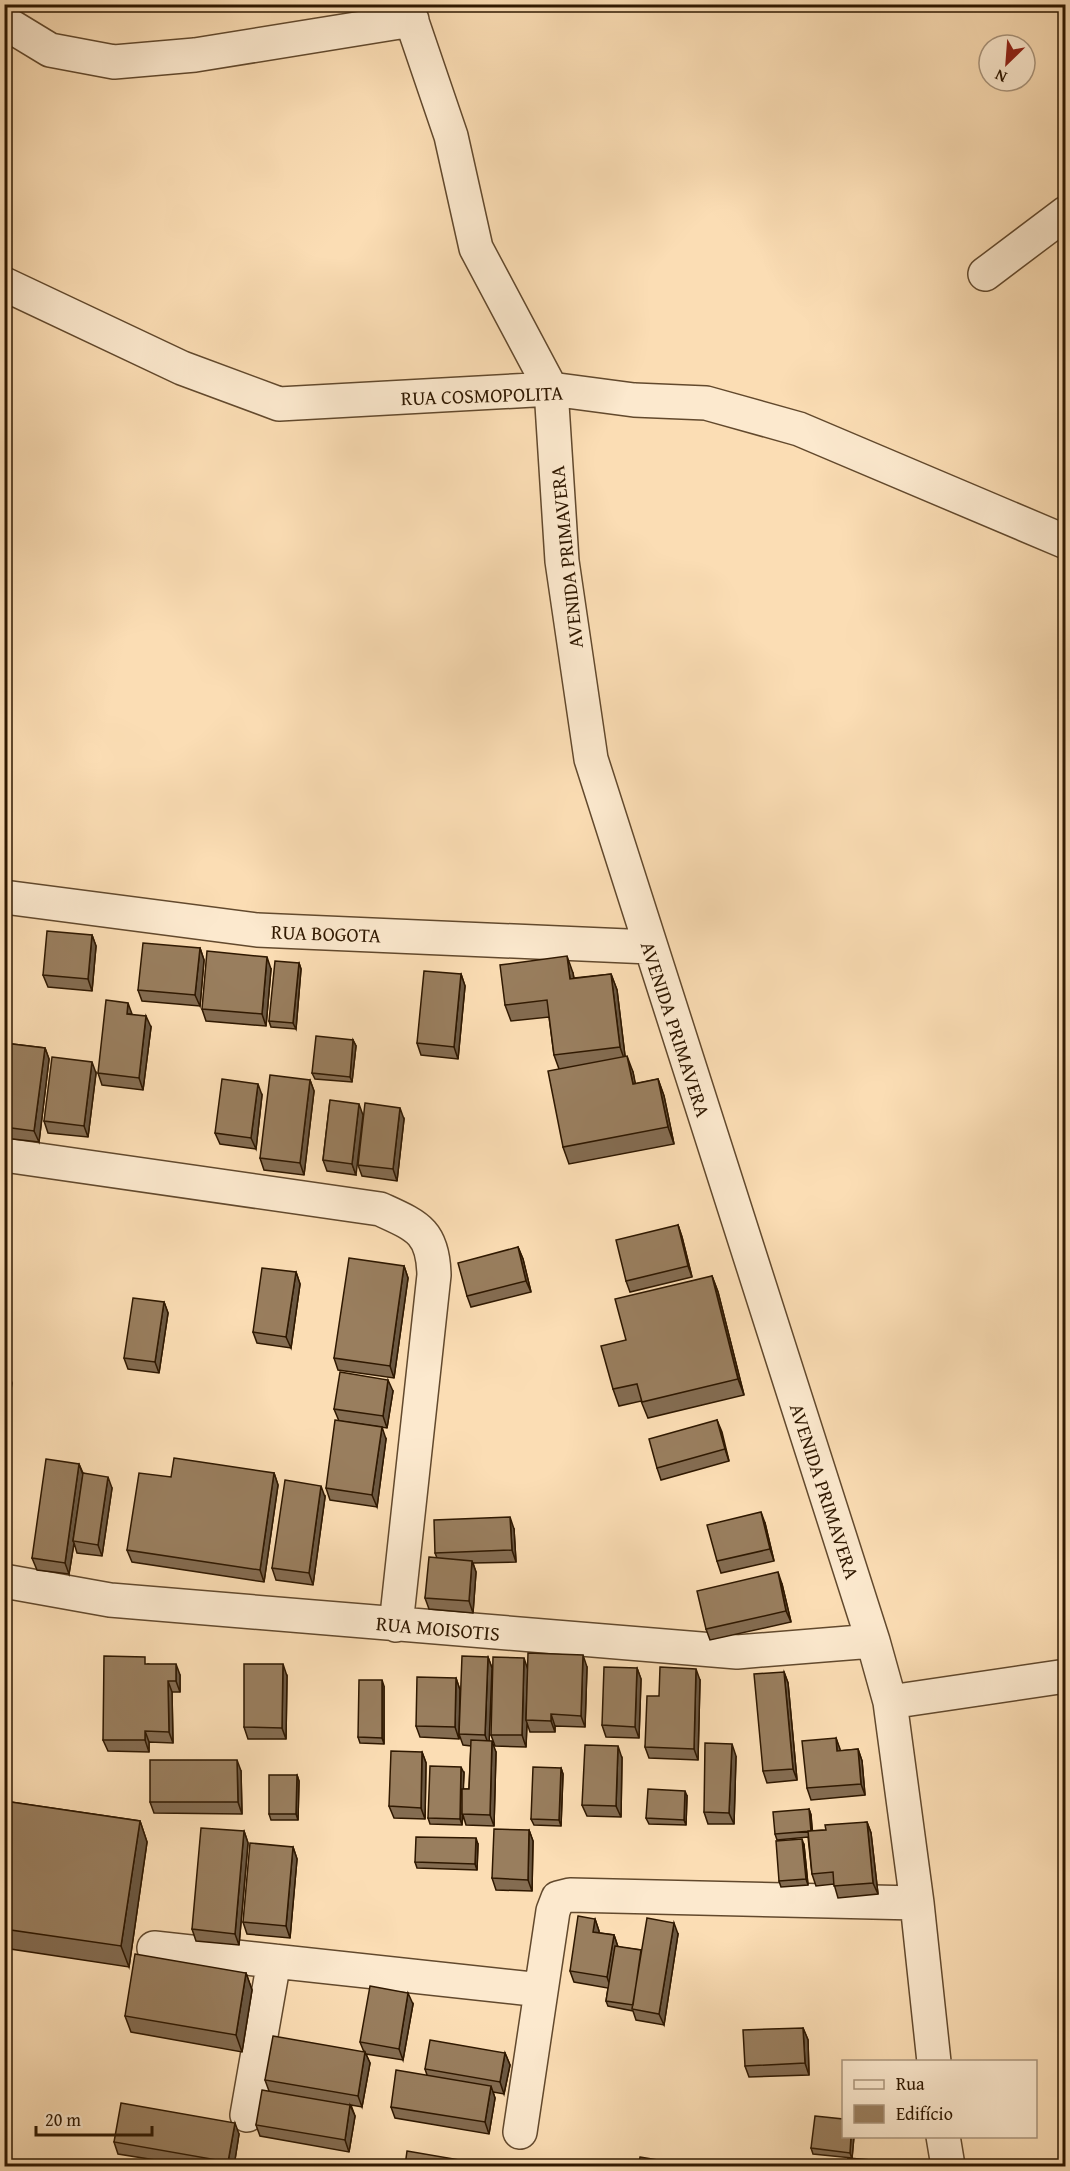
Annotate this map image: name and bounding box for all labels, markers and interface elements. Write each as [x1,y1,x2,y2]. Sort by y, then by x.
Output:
north arrow [977,33,1037,93]
text: N [990,63,1011,90]
street label: RUA COSMOPOLITA [400,378,564,412]
street label: AVENIDA PRIMAVERA [542,464,590,650]
street label: RUA BOGOTA [271,917,381,949]
street label: AVENIDA PRIMAVERA [634,937,718,1121]
street label: AVENIDA PRIMAVERA [783,1399,867,1583]
street label: RUA MOISOTIS [375,1608,501,1648]
legend [842,2060,1037,2138]
text: Rua [896,2070,925,2097]
scale bar [36,2099,152,2137]
text: Edifício [896,2100,953,2127]
text: 20 m [45,2106,81,2133]

